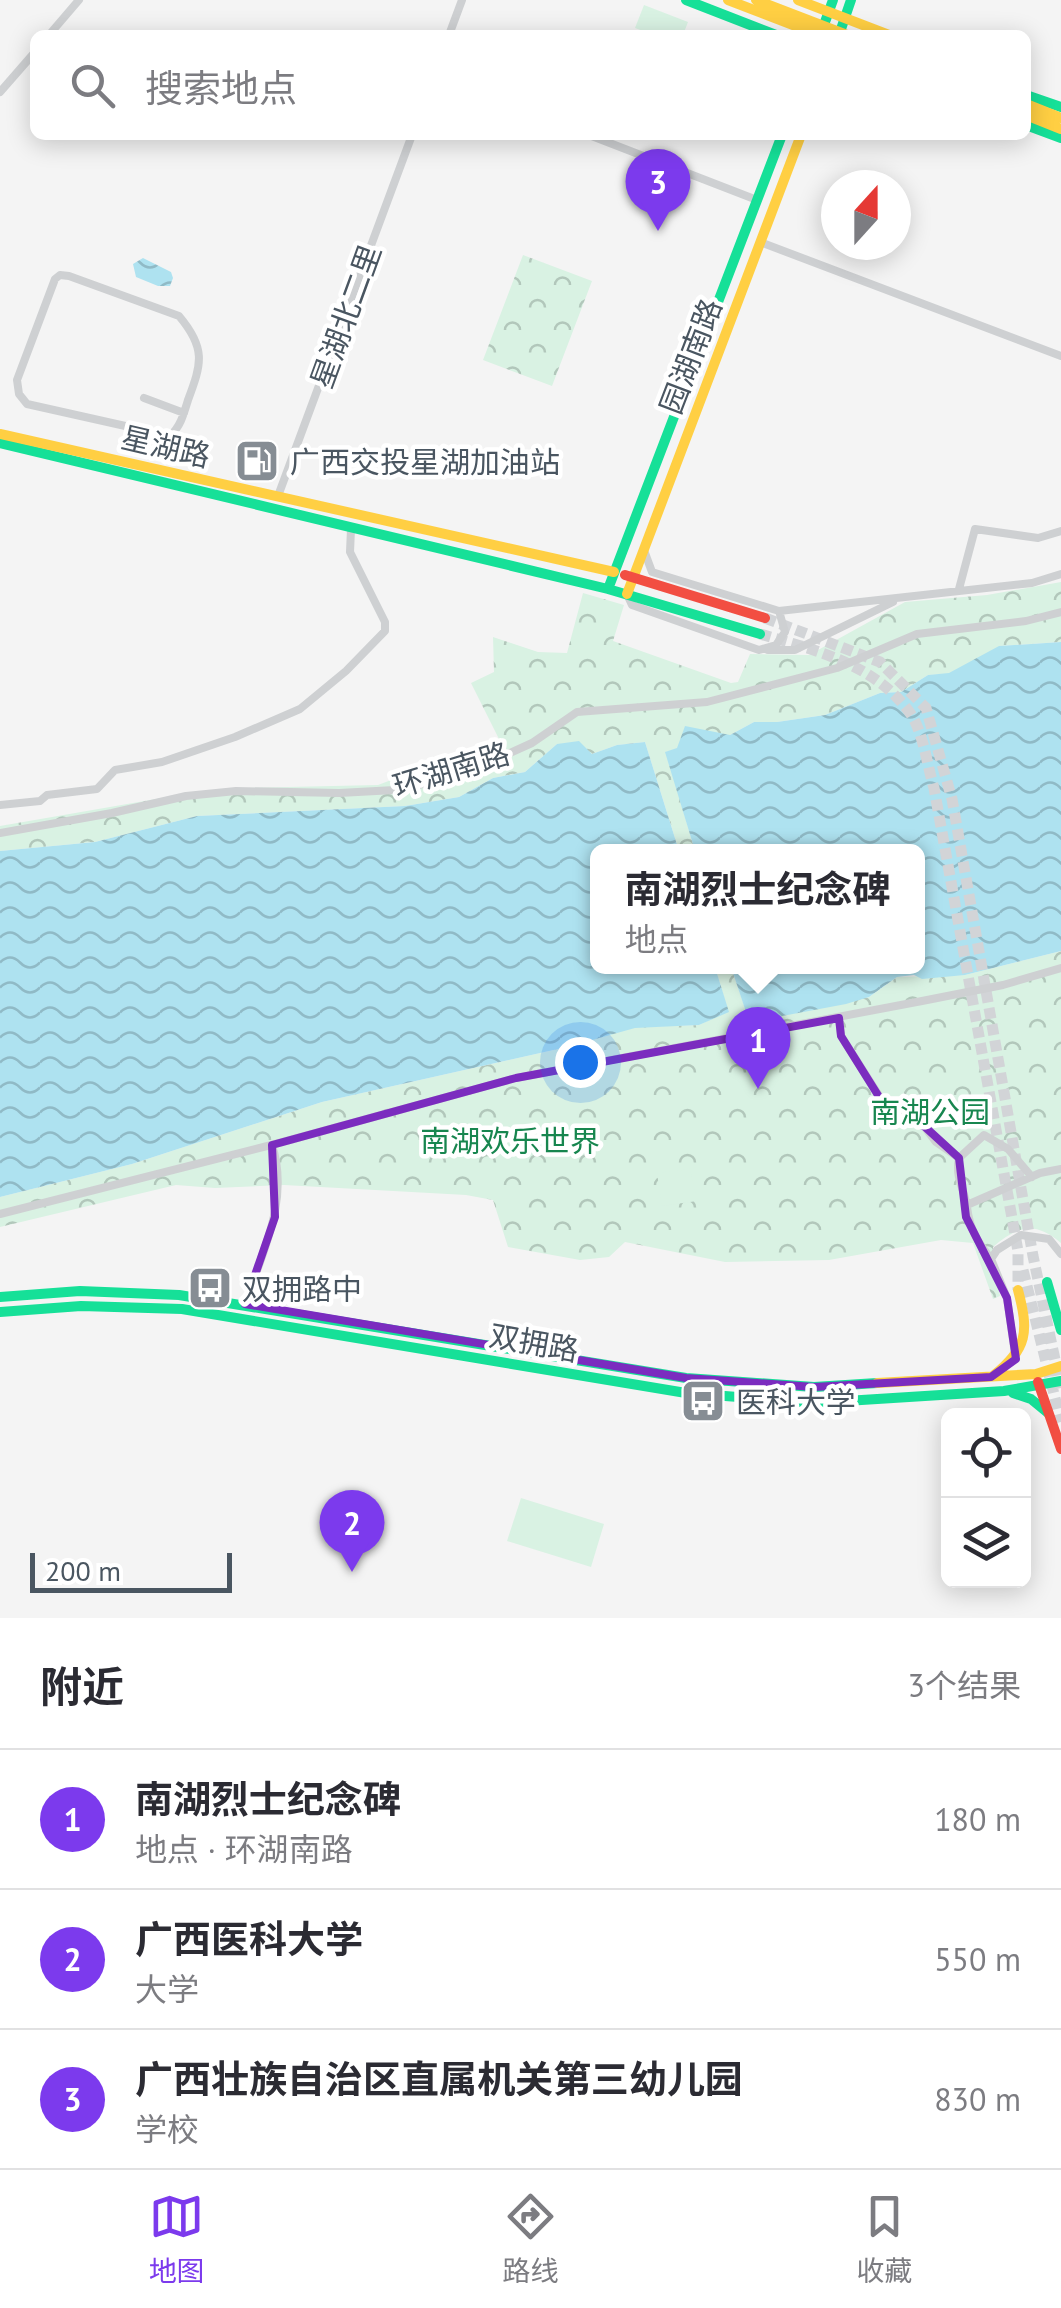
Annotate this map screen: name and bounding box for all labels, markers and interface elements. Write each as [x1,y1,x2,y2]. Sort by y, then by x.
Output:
search box [30,30,1031,140]
icon: search [65,58,120,113]
text: 搜索地点 [145,63,297,112]
pin: 3 [626,148,690,231]
north arrow [821,170,911,260]
street label: 星湖北二里 [301,239,389,393]
street label: 园湖南路 [650,293,730,419]
street label: 星湖路 [118,417,214,475]
fuel station icon: 广西交投星湖加油站 [234,438,280,484]
place label: 广西交投星湖加油站 [290,442,560,481]
street label: 环湖南路 [388,733,514,805]
popup [590,844,925,974]
text: 南湖烈士纪念碑 [624,864,891,913]
text: 地点 [624,918,689,960]
pin: 1 [726,1006,790,1089]
your location [555,1037,606,1088]
park label: 南湖公园 [870,1092,990,1131]
park label: 南湖欢乐世界 [420,1121,600,1160]
bus stop icon: 双拥路中 [187,1265,233,1311]
place label: 双拥路中 [242,1269,362,1308]
street label: 双拥路 [486,1315,582,1369]
bus stop icon: 医科大学 [680,1378,726,1424]
place label: 医科大学 [736,1382,856,1421]
map controls [941,1408,1031,1588]
button: locate [941,1408,1031,1498]
pin: 2 [320,1490,384,1572]
button: layers [941,1498,1031,1588]
scale bar [30,1548,232,1592]
text: 200 m [45,1552,121,1589]
text: 附近 [40,1659,124,1714]
text: 3个结果 [908,1664,1021,1706]
text: 南湖烈士纪念碑 [135,1774,401,1823]
text: 1 [63,1798,82,1840]
text: 180 m [934,1798,1021,1840]
text: 地点 · 环湖南路 [135,1828,353,1870]
text: 广西医科大学 [135,1914,363,1963]
text: 2 [63,1938,82,1980]
text: 550 m [934,1938,1021,1980]
text: 大学 [135,1968,199,2010]
text: 广西壮族自治区直属机关第三幼儿园 [135,2054,743,2103]
text: 3 [63,2078,82,2120]
text: 830 m [934,2078,1021,2120]
text: 学校 [135,2108,199,2150]
tab: 地图 [149,2189,205,2289]
tab: 路线 [502,2189,558,2289]
tab: 收藏 [856,2189,912,2289]

